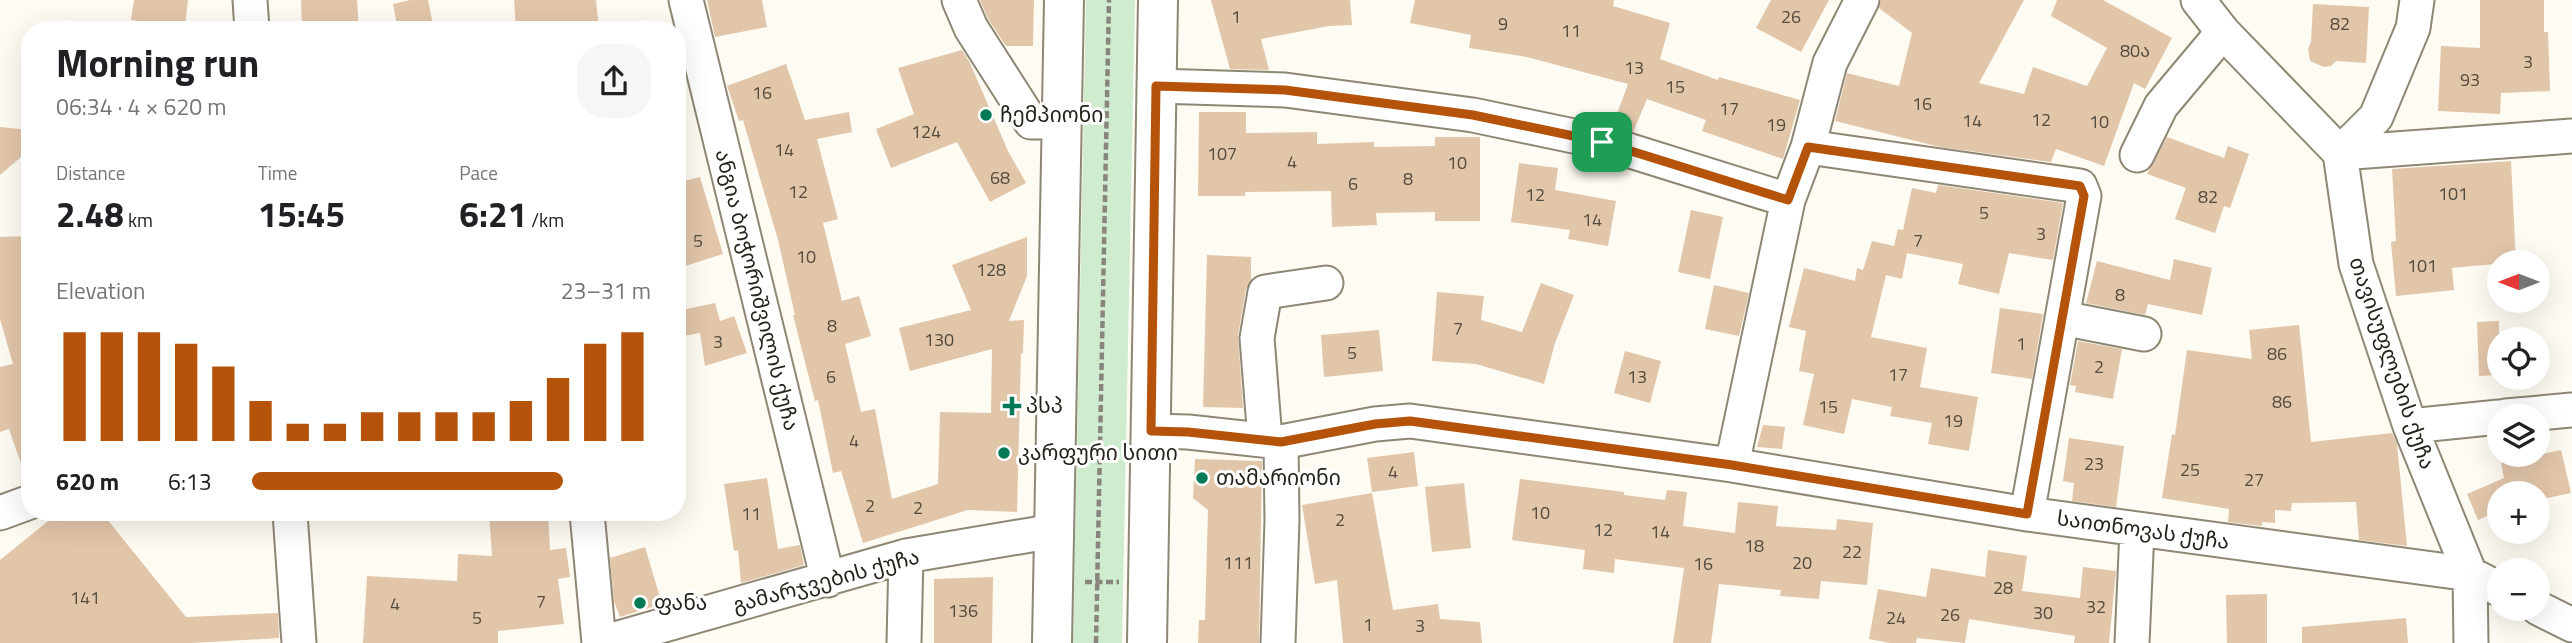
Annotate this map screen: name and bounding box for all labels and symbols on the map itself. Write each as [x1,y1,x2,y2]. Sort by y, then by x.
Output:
house number: 1 [1231,3,1241,30]
house number: 26 [1781,3,1801,30]
house number: 9 [1498,10,1508,37]
house number: 82 [2330,10,2350,37]
house number: 11 [1561,17,1581,44]
house number: 80ა [2120,37,2150,64]
house number: 3 [2523,48,2533,75]
house number: 13 [1624,54,1644,81]
house number: 93 [2460,66,2480,93]
house number: 15 [1665,73,1685,100]
house number: 16 [752,79,772,106]
house number: 16 [1912,90,1932,117]
house number: 17 [1719,95,1739,122]
place label: ჩემპიონი [1000,98,1103,130]
house number: 12 [2031,106,2051,133]
marker: ჩემპიონი [978,107,994,123]
house number: 14 [1962,107,1982,134]
house number: 10 [2089,108,2109,135]
house number: 19 [1766,111,1786,138]
pin [1572,112,1632,172]
house number: 124 [911,118,941,145]
house number: 14 [774,136,794,163]
house number: 107 [1207,140,1237,167]
street label: ანგია ბოჭორიშვილის ქუჩა [707,146,808,434]
house number: 4 [1287,148,1297,175]
house number: 10 [1447,149,1467,176]
house number: 68 [990,164,1010,191]
house number: 8 [1403,165,1413,192]
house number: 6 [1348,170,1358,197]
house number: 12 [788,178,808,205]
house number: 101 [2438,180,2468,207]
house number: 12 [1525,181,1545,208]
house number: 82 [2198,183,2218,210]
house number: 5 [1979,199,1989,226]
house number: 14 [1582,206,1602,233]
house number: 3 [2036,220,2046,247]
house number: 5 [693,227,703,254]
house number: 7 [1913,227,1923,254]
house number: 10 [796,243,816,270]
north arrow [2487,250,2550,313]
street label: თავისუფლების ქუჩა [2342,252,2444,473]
house number: 101 [2407,252,2437,279]
house number: 128 [976,256,1006,283]
house number: 8 [2115,281,2125,308]
house number: 8 [827,312,837,339]
house number: 7 [1453,315,1463,342]
house number: 130 [924,326,954,353]
house number: 3 [713,328,723,355]
house number: 1 [2016,330,2026,357]
house number: 5 [1347,339,1357,366]
house number: 86 [2267,340,2287,367]
house number: 2 [2094,353,2104,380]
house number: 17 [1888,361,1908,388]
house number: 6 [826,363,836,390]
house number: 13 [1627,363,1647,390]
house number: 86 [2272,388,2292,415]
place label: პსპ [1026,389,1063,421]
house number: 15 [1818,393,1838,420]
marker: პსპ [1004,398,1020,414]
house number: 19 [1943,407,1963,434]
house number: 4 [849,427,859,454]
place label: კარფური სითი [1018,436,1178,468]
marker: კარფური სითი [996,445,1012,461]
house number: 23 [2084,450,2104,477]
house number: 25 [2180,456,2200,483]
house number: 4 [1388,458,1398,485]
place label: თამარიონი [1216,461,1341,493]
house number: 27 [2244,466,2264,493]
marker: თამარიონი [1194,470,1210,486]
house number: 2 [865,492,875,519]
house number: 2 [913,494,923,521]
house number: 10 [1530,499,1550,526]
house number: 11 [741,500,761,527]
street label: საითნოვას ქუჩა [2055,501,2231,557]
house number: 2 [1335,506,1345,533]
house number: 12 [1593,516,1613,543]
house number: 14 [1650,518,1670,545]
house number: 18 [1744,532,1764,559]
house number: 22 [1842,538,1862,565]
street label: გამარჯვების ქუჩა [729,540,923,620]
house number: 111 [1223,549,1253,576]
house number: 20 [1792,549,1812,576]
house number: 16 [1693,550,1713,577]
house number: 28 [1993,574,2013,601]
house number: 141 [70,584,100,611]
place label: ფანა [654,586,707,618]
house number: 7 [536,588,546,615]
house number: 4 [390,590,400,617]
house number: 32 [2086,593,2106,620]
marker: ფანა [632,595,648,611]
house number: 136 [948,597,978,624]
house number: 30 [2033,599,2053,626]
house number: 26 [1940,601,1960,628]
house number: 5 [472,604,482,631]
house number: 24 [1886,604,1906,631]
house number: 1 [1363,611,1373,638]
house number: 3 [1415,612,1425,639]

